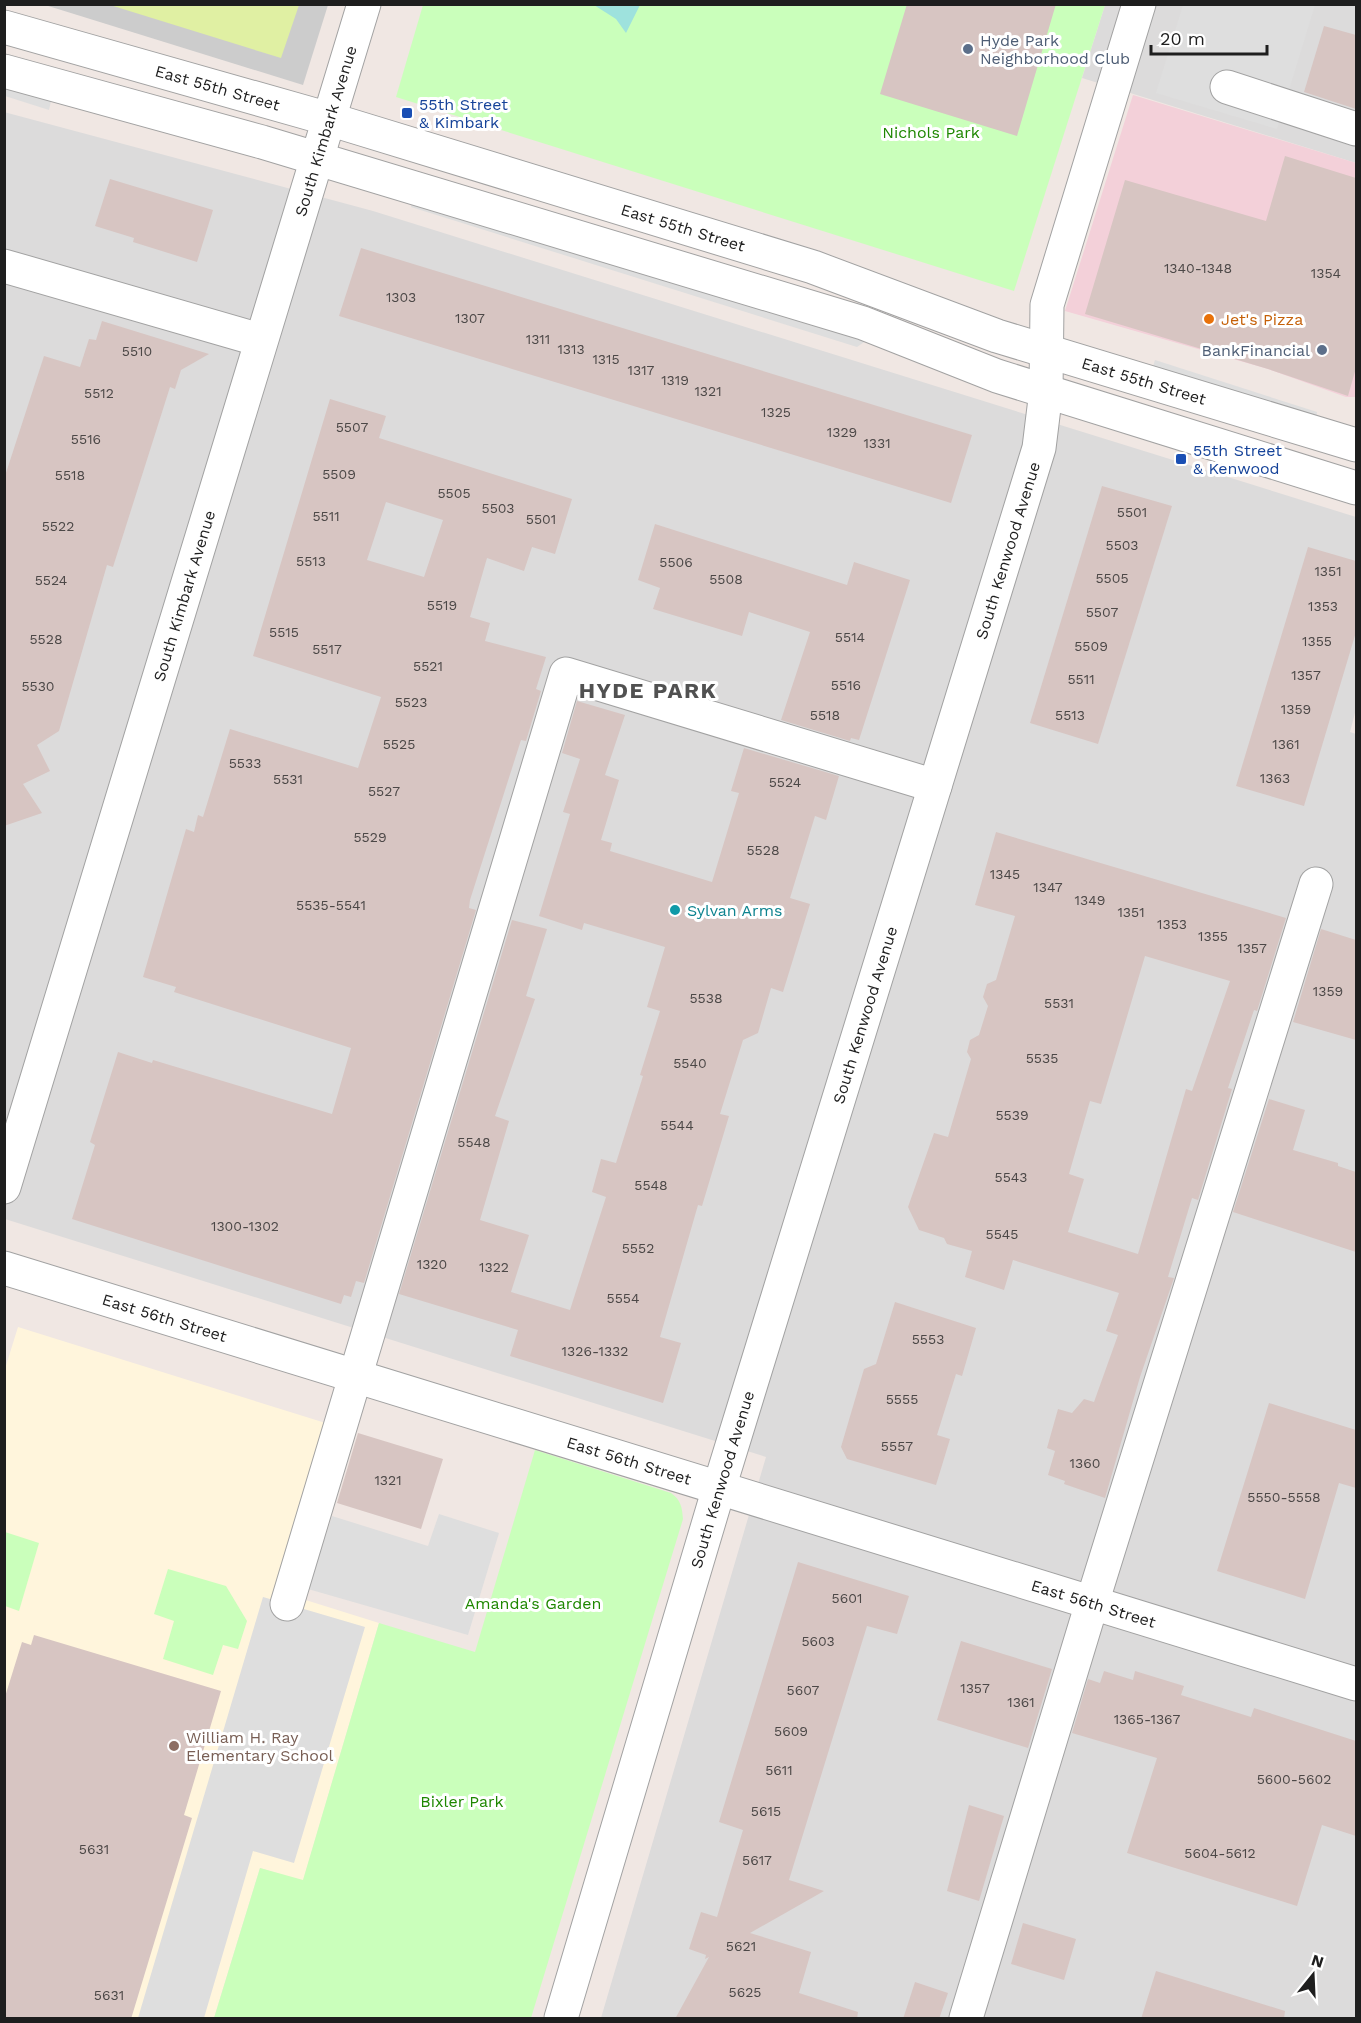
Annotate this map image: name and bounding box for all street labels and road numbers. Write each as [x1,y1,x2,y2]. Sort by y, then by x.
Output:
street label: South Kimbark Avenue [291,43,361,219]
street label: East 55th Street [153,61,282,115]
street label: East 55th Street [619,200,748,256]
street label: East 55th Street [1079,353,1208,409]
street label: South Kenwood Avenue [972,460,1044,642]
street label: South Kimbark Avenue [149,508,219,684]
street label: South Kenwood Avenue [829,924,901,1106]
street label: East 56th Street [100,1290,229,1346]
street label: South Kenwood Avenue [687,1389,758,1571]
street label: East 56th Street [564,1433,694,1489]
street label: East 56th Street [1029,1576,1158,1632]

